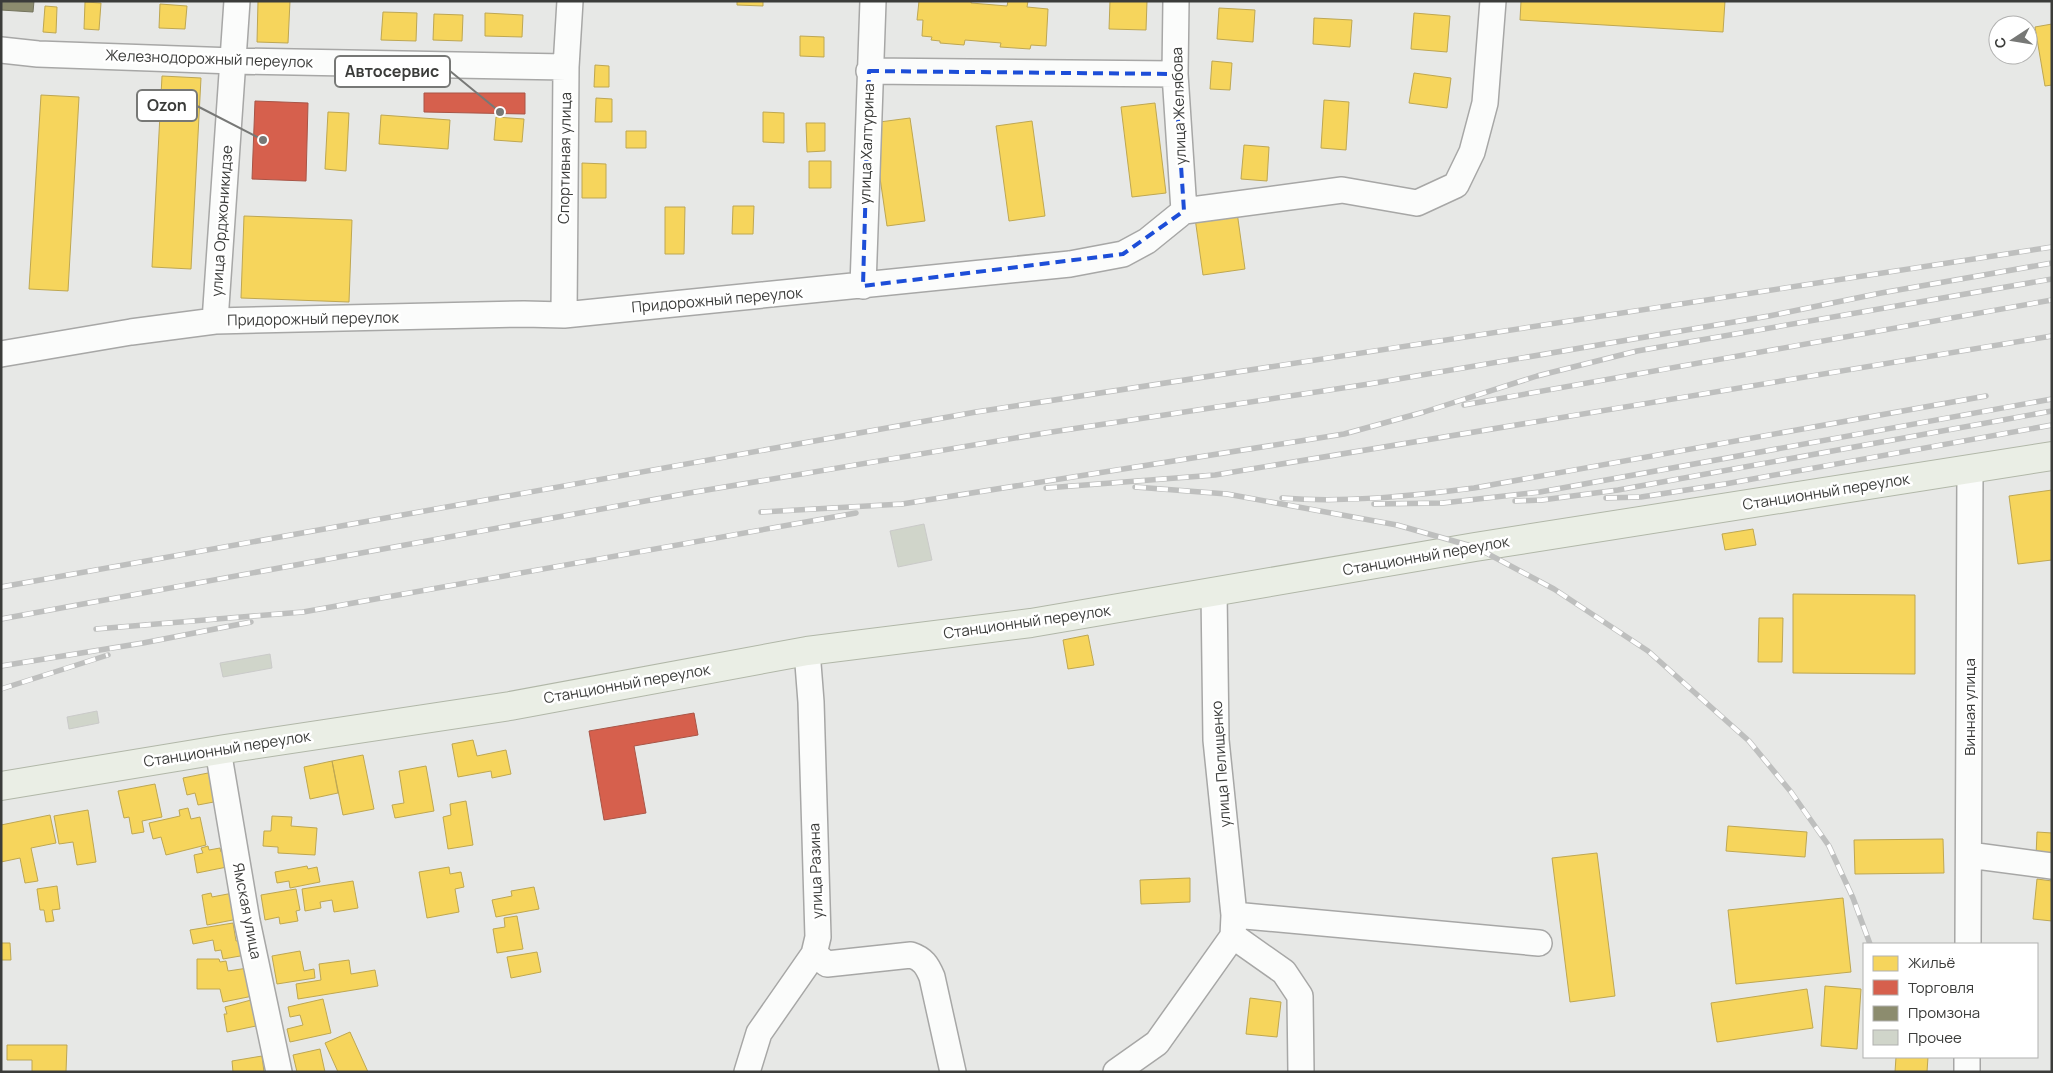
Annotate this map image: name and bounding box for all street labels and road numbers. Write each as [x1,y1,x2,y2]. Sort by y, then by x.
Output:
street label: Железнодорожный переулок [105,44,314,73]
street label: улица Желябова [1166,47,1191,165]
street label: улица Халтурина [854,83,879,205]
street label: Спортивная улица [553,92,576,224]
street label: улица Орджоникидзе [206,144,237,297]
street label: Придорожный переулок [631,282,804,317]
street label: Придорожный переулок [227,306,399,330]
street label: Станционный переулок [1741,468,1911,515]
street label: Станционный переулок [1341,530,1511,580]
street label: Станционный переулок [942,599,1112,644]
street label: Станционный переулок [542,658,712,708]
street label: Винная улица [1959,658,1980,756]
street label: улица Пелищенко [1206,700,1235,828]
street label: Станционный переулок [142,725,312,772]
street label: улица Разина [803,823,828,919]
street label: Ямская улица [228,861,267,961]

